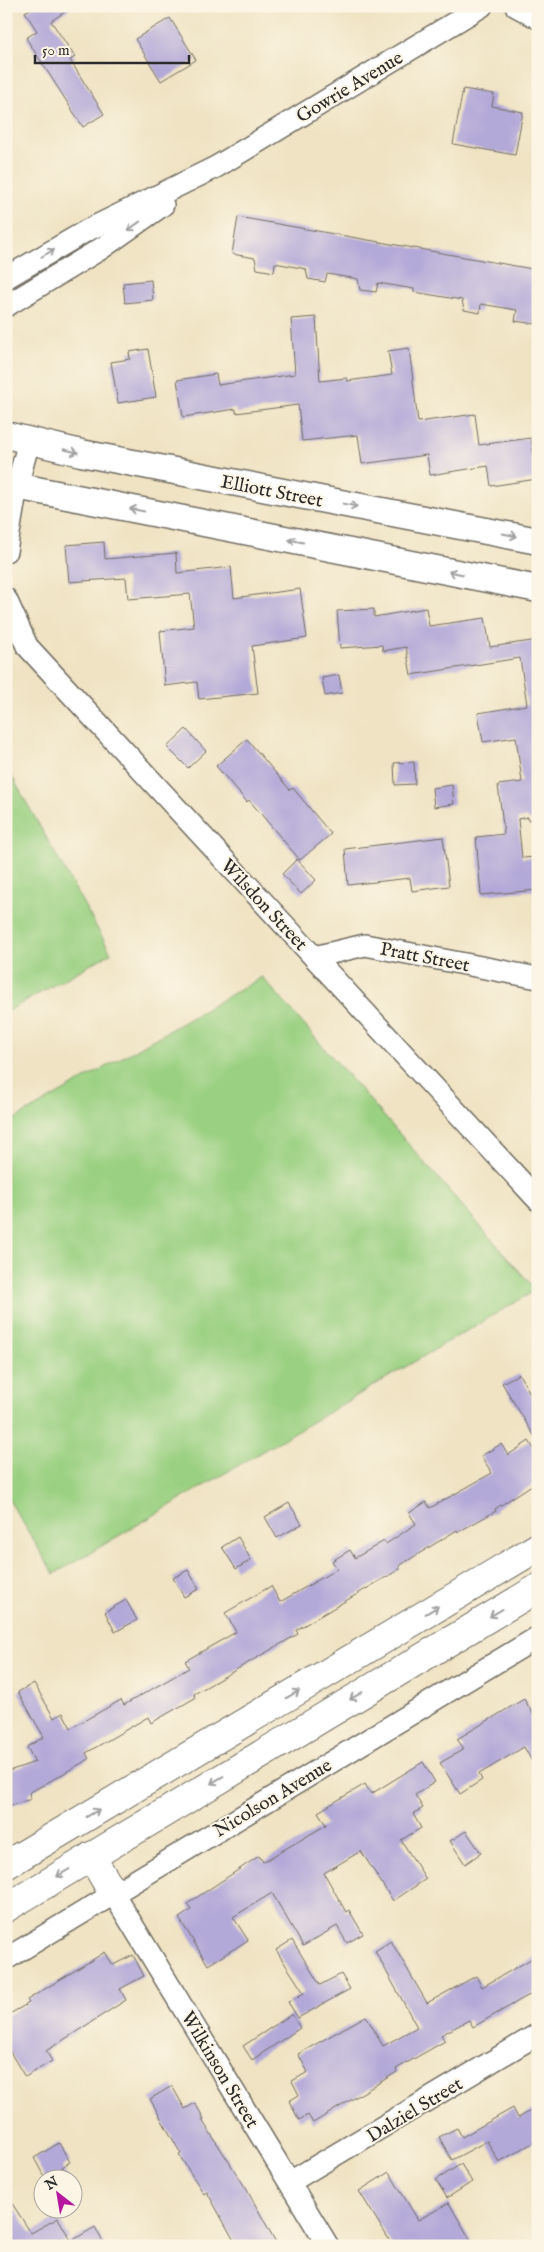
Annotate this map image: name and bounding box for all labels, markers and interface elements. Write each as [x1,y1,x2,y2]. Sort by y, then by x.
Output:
scale bar [35,32,189,64]
text: 50 m [42,41,70,60]
street label: Gowrie Avenue [292,46,408,129]
one-way arrow [127,220,141,231]
one-way arrow [41,248,56,258]
one-way arrow [62,447,78,456]
street label: Elliott Street [219,470,325,514]
one-way arrow [342,500,358,510]
one-way arrow [129,505,145,514]
one-way arrow [502,531,518,541]
one-way arrow [289,536,305,546]
one-way arrow [448,568,464,577]
street label: Wilsdon Street [215,854,312,957]
street label: Pratt Street [378,938,472,978]
one-way arrow [425,1605,439,1615]
one-way arrow [489,1608,503,1618]
one-way arrow [286,1689,300,1699]
one-way arrow [350,1692,364,1702]
street label: Nicolson Avenue [209,1754,337,1844]
one-way arrow [211,1775,225,1785]
one-way arrow [86,1808,100,1818]
one-way arrow [57,1869,71,1879]
street label: Wilkinson Street [175,2007,264,2133]
street label: Dalziel Street [363,2072,468,2149]
north arrow [32,2170,82,2220]
text: N [41,2173,62,2195]

